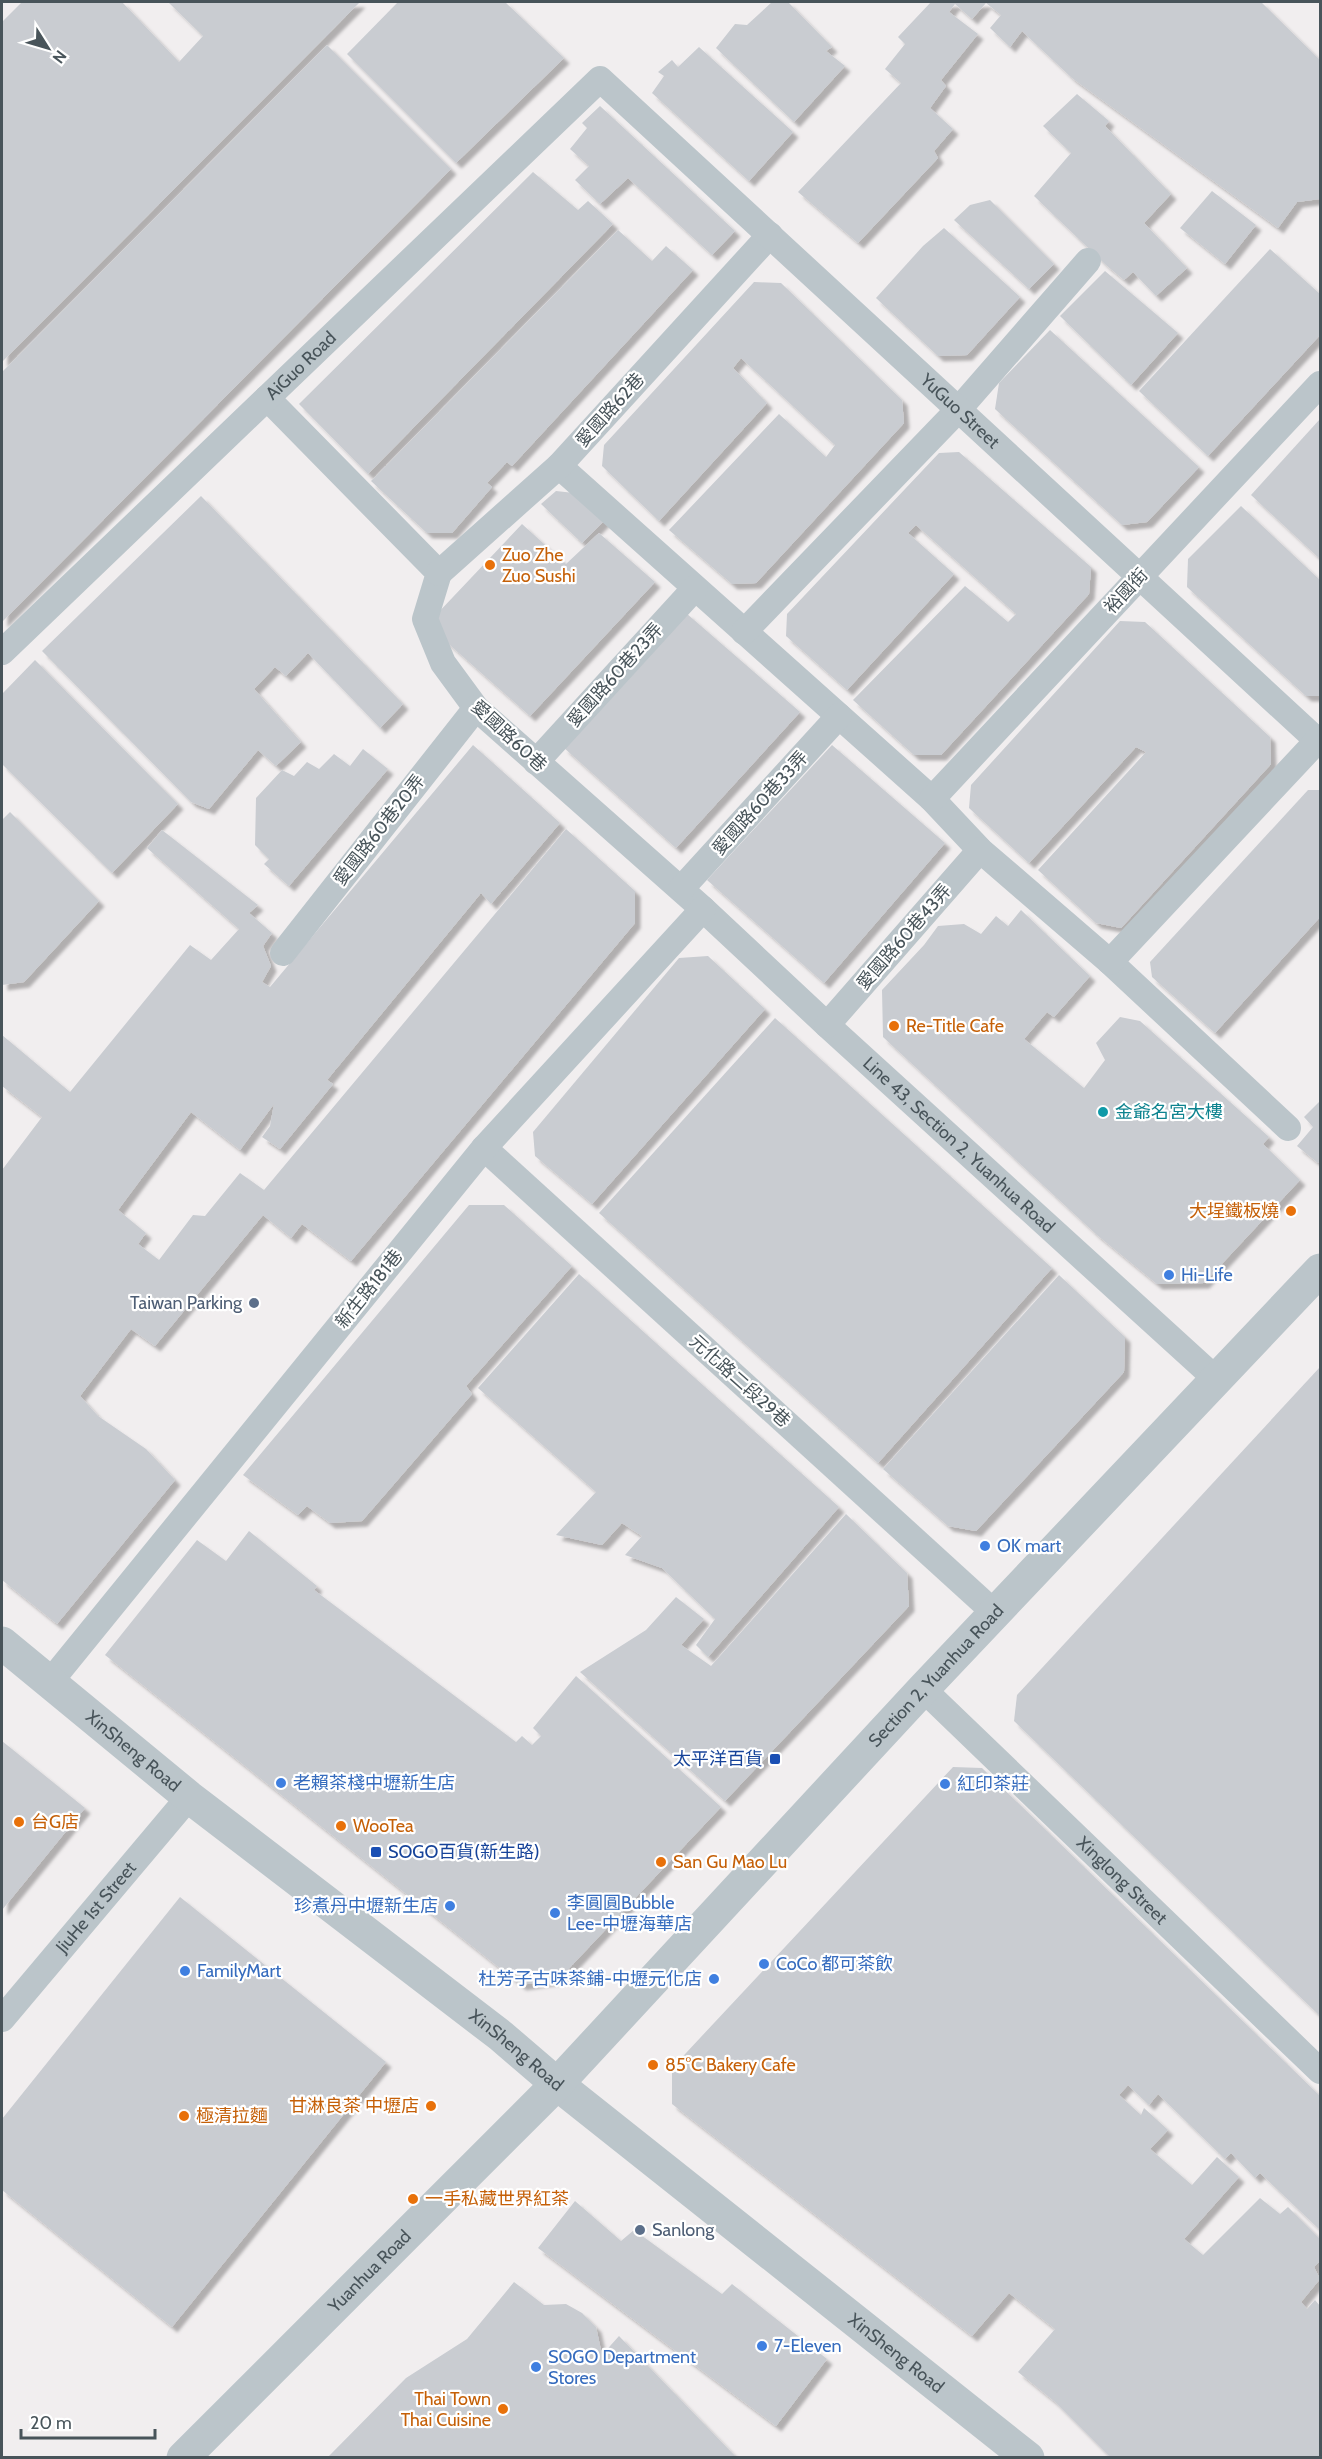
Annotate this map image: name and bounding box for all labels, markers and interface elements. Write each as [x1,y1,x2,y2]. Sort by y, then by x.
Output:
north arrow [18,18,78,78]
text: N [49,46,71,67]
street label: AiGuo Road [261,327,341,404]
street label: YuGuo Street [915,368,1004,453]
street label: 愛國路62巷 [571,369,649,451]
place label: Zuo Zhe Zuo Sushi [502,544,576,587]
marker: Zuo Zhe Zuo Sushi [483,558,497,572]
street label: 裕國街 [1100,564,1152,618]
street label: 愛國路60巷23弄 [563,619,667,731]
street label: 愛國路60巷 [467,696,551,776]
street label: 愛國路60巷33弄 [708,746,812,860]
street label: 愛國路60巷20弄 [329,770,429,890]
street label: 愛國路60巷43弄 [852,880,956,994]
place label: Re-Title Cafe [906,1015,1004,1037]
marker: Re-Title Cafe [887,1019,901,1033]
street label: Line 43, Section 2, Yuanhua Road [858,1052,1059,1238]
place label: 金爺名宮大樓 [1115,1101,1223,1123]
marker: 金爺名宮大樓 [1096,1105,1110,1119]
place label: 大埕鐵板燒 [1189,1200,1279,1222]
marker: 大埕鐵板燒 [1284,1204,1298,1218]
street label: 新生路181巷 [331,1245,407,1333]
place label: Hi-Life [1181,1264,1233,1286]
marker: Hi-Life [1162,1268,1176,1282]
place label: Taiwan Parking [130,1292,243,1314]
marker: Taiwan Parking [247,1296,261,1310]
street label: 元化路二段29巷 [685,1330,795,1432]
place label: OK mart [997,1535,1061,1557]
marker: OK mart [978,1539,992,1553]
street label: Section 2, Yuanhua Road [864,1600,1008,1752]
street label: XinSheng Road [81,1706,185,1797]
place label: 太平洋百貨 [673,1748,763,1770]
marker: 太平洋百貨 [768,1752,782,1766]
place label: 老賴茶棧中壢新生店 [293,1772,455,1794]
place label: 紅印茶莊 [957,1773,1029,1795]
marker: 老賴茶棧中壢新生店 [274,1776,288,1790]
marker: 紅印茶莊 [938,1777,952,1791]
place label: 台G店 [31,1811,79,1833]
marker: 台G店 [12,1815,26,1829]
place label: WooTea [353,1815,414,1837]
marker: WooTea [334,1819,348,1833]
street label: Xinglong Street [1072,1832,1172,1929]
place label: SOGO百貨(新生路) [388,1841,540,1863]
marker: SOGO百貨(新生路) [369,1845,383,1859]
place label: San Gu Mao Lu [673,1851,787,1873]
marker: San Gu Mao Lu [654,1855,668,1869]
street label: JiuHe 1st Street [51,1857,141,1958]
place label: 李圓圓Bubble Lee-中壢海華店 [567,1892,692,1935]
place label: 珍煮丹中壢新生店 [294,1895,438,1917]
marker: 珍煮丹中壢新生店 [443,1899,457,1913]
marker: 李圓圓Bubble Lee-中壢海華店 [548,1906,562,1920]
place label: CoCo 都可茶飲 [776,1953,893,1975]
marker: CoCo 都可茶飲 [757,1957,771,1971]
place label: FamilyMart [197,1960,281,1982]
marker: FamilyMart [178,1964,192,1978]
place label: 杜芳子古味茶鋪-中壢元化店 [478,1968,702,1990]
marker: 杜芳子古味茶鋪-中壢元化店 [707,1972,721,1986]
street label: XinSheng Road [465,2005,568,2096]
place label: 85°C Bakery Cafe [665,2054,796,2076]
marker: 85°C Bakery Cafe [646,2058,660,2072]
place label: 甘淋良茶 中壢店 [289,2095,419,2117]
marker: 甘淋良茶 中壢店 [424,2099,438,2113]
place label: 極清拉麵 [196,2105,268,2127]
marker: 極清拉麵 [177,2109,191,2123]
place label: 一手私藏世界紅茶 [425,2188,569,2210]
marker: 一手私藏世界紅茶 [406,2192,420,2206]
place label: Sanlong [652,2219,715,2241]
marker: Sanlong [633,2223,647,2237]
street label: Yuanhua Road [323,2225,416,2318]
street label: XinSheng Road [844,2308,948,2398]
place label: 7-Eleven [774,2335,842,2357]
marker: 7-Eleven [755,2339,769,2353]
place label: SOGO Department Stores [548,2346,696,2389]
marker: SOGO Department Stores [529,2360,543,2374]
place label: Thai Town Thai Cuisine [401,2388,491,2431]
scale bar [21,2402,154,2440]
marker: Thai Town Thai Cuisine [496,2402,510,2416]
text: 20 m [30,2412,72,2434]

